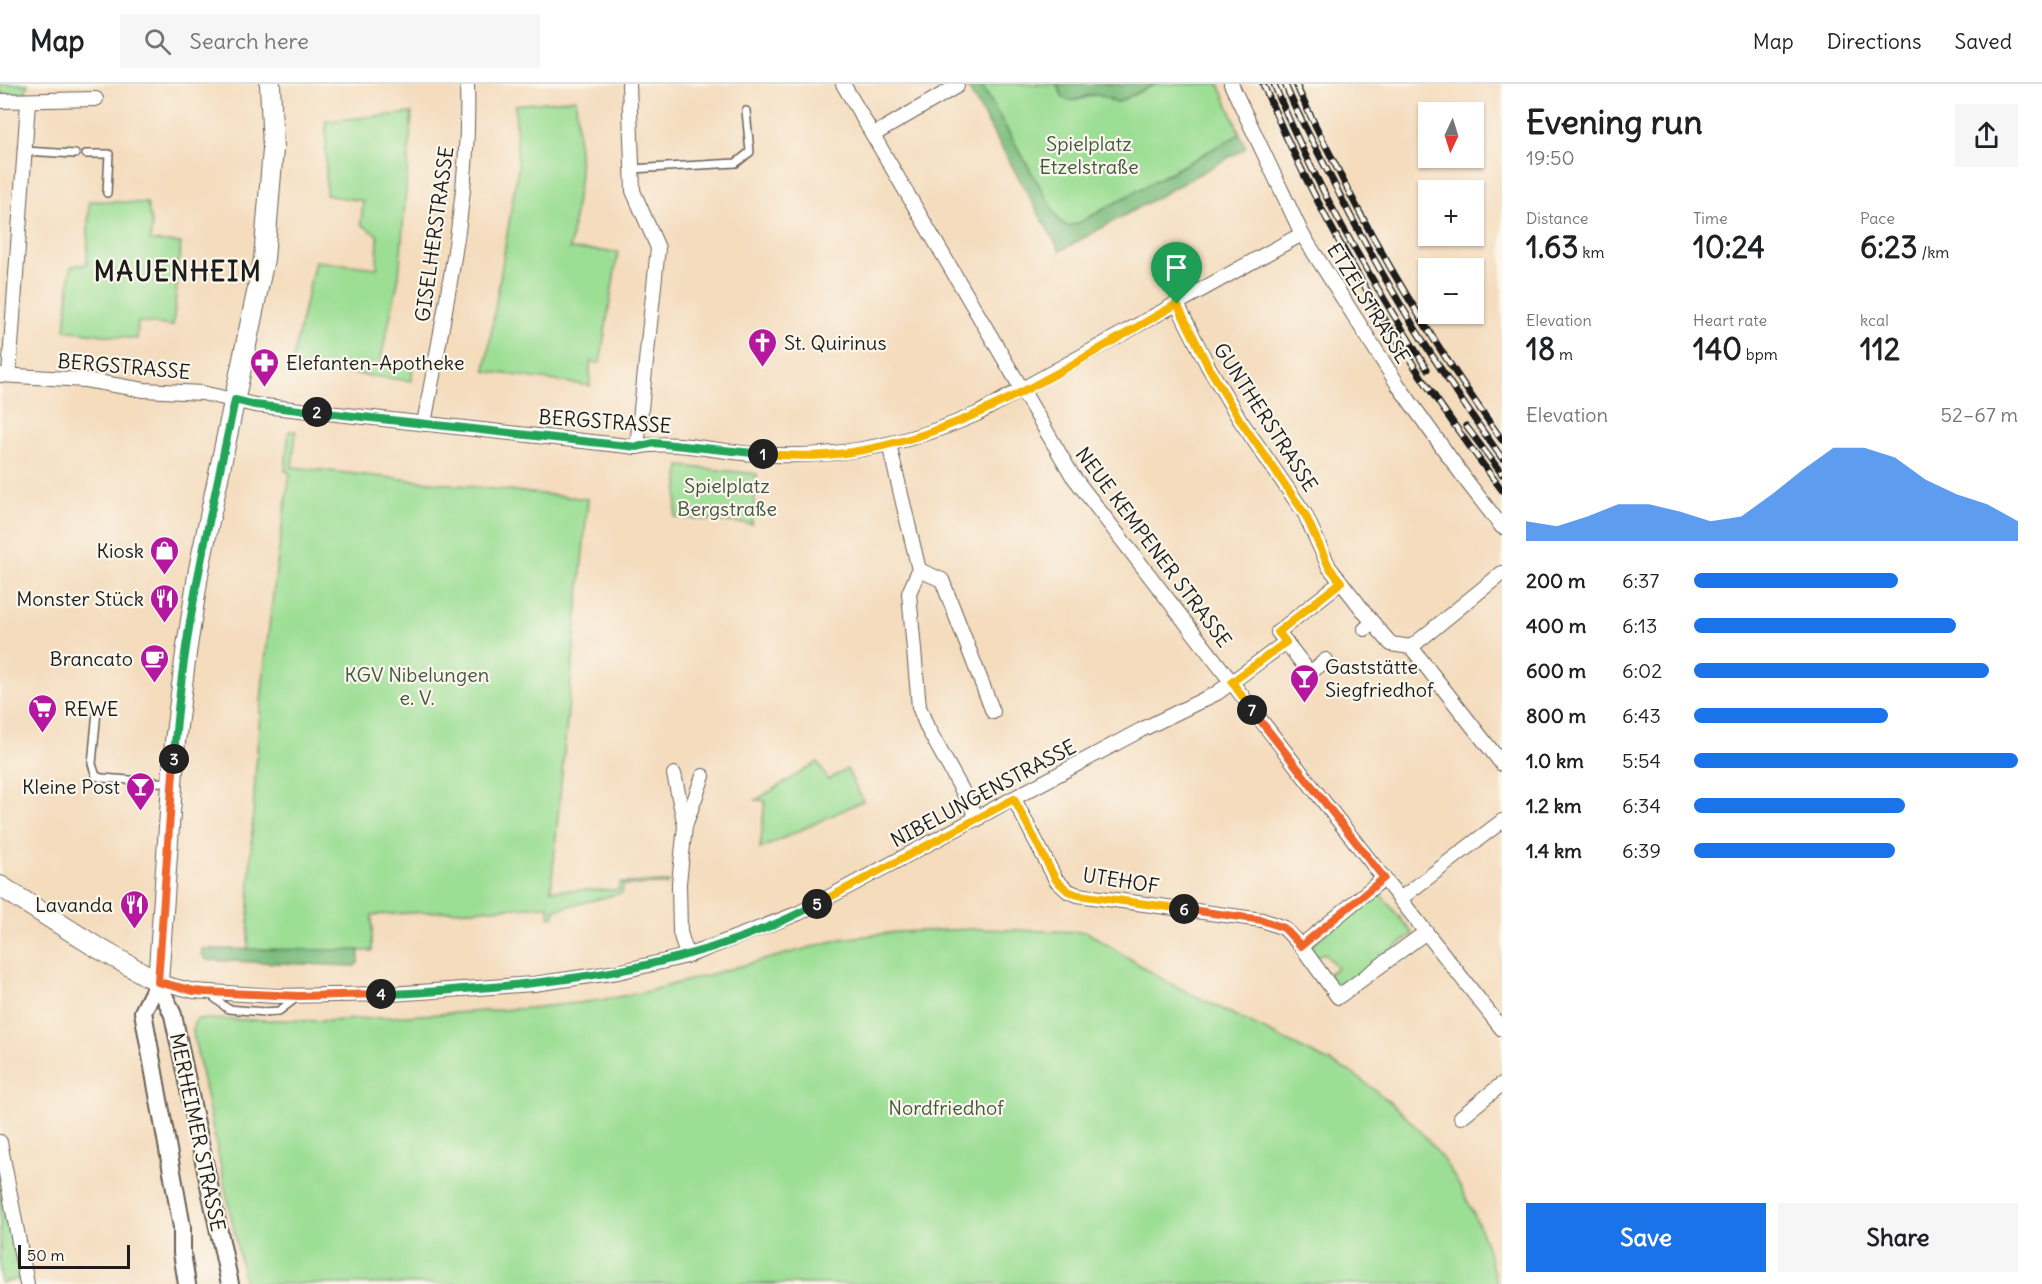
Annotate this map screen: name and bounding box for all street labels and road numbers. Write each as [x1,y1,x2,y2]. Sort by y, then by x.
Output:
street label: GISELHERSTRASSE [409,145,459,323]
street label: ETZELSTRASSE [1322,238,1416,368]
street label: GUNTHERSTRASSE [1209,338,1323,496]
street label: BERGSTRASSE [57,348,191,384]
street label: BERGSTRASSE [538,404,672,438]
street label: NEUE KEMPENER STRASSE [1071,442,1237,652]
street label: NIBELUNGENSTRASSE [886,734,1080,852]
street label: UTEHOF [1081,862,1161,898]
street label: MERHEIMER STRASSE [165,1031,231,1233]

